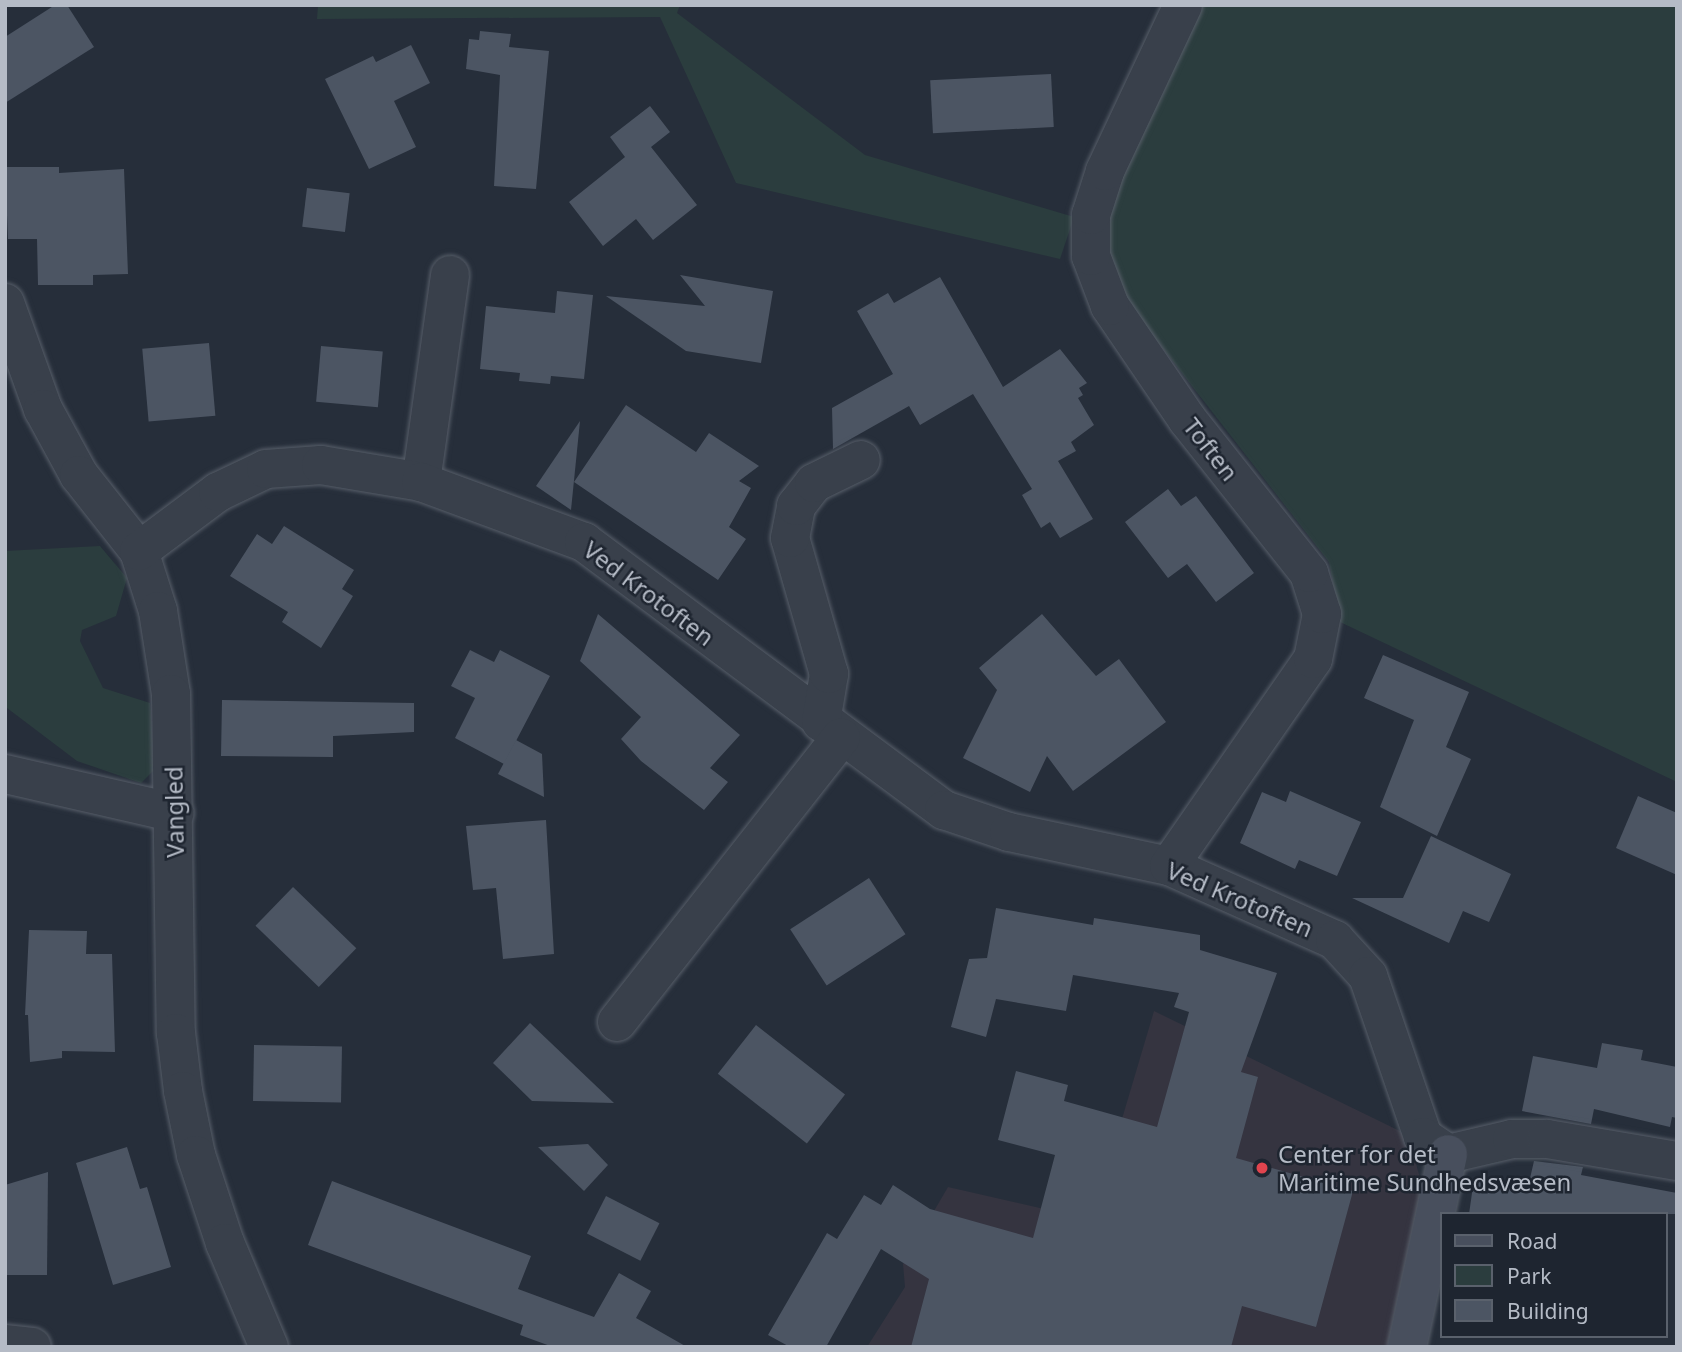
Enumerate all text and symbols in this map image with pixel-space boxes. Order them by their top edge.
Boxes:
street label: Toften [1178,412,1244,486]
street label: Ved Krotoften [578,535,720,651]
street label: Vangled [159,766,189,858]
street label: Ved Krotoften [1163,855,1317,943]
place label: Center for det Maritime Sundhedsvæsen [1278,1140,1571,1196]
marker: Center for det Maritime Sundhedsvæsen [1252,1158,1272,1178]
legend [1440,1212,1668,1338]
text: Road [1507,1227,1557,1255]
text: Park [1507,1262,1551,1290]
text: Building [1507,1297,1589,1325]

